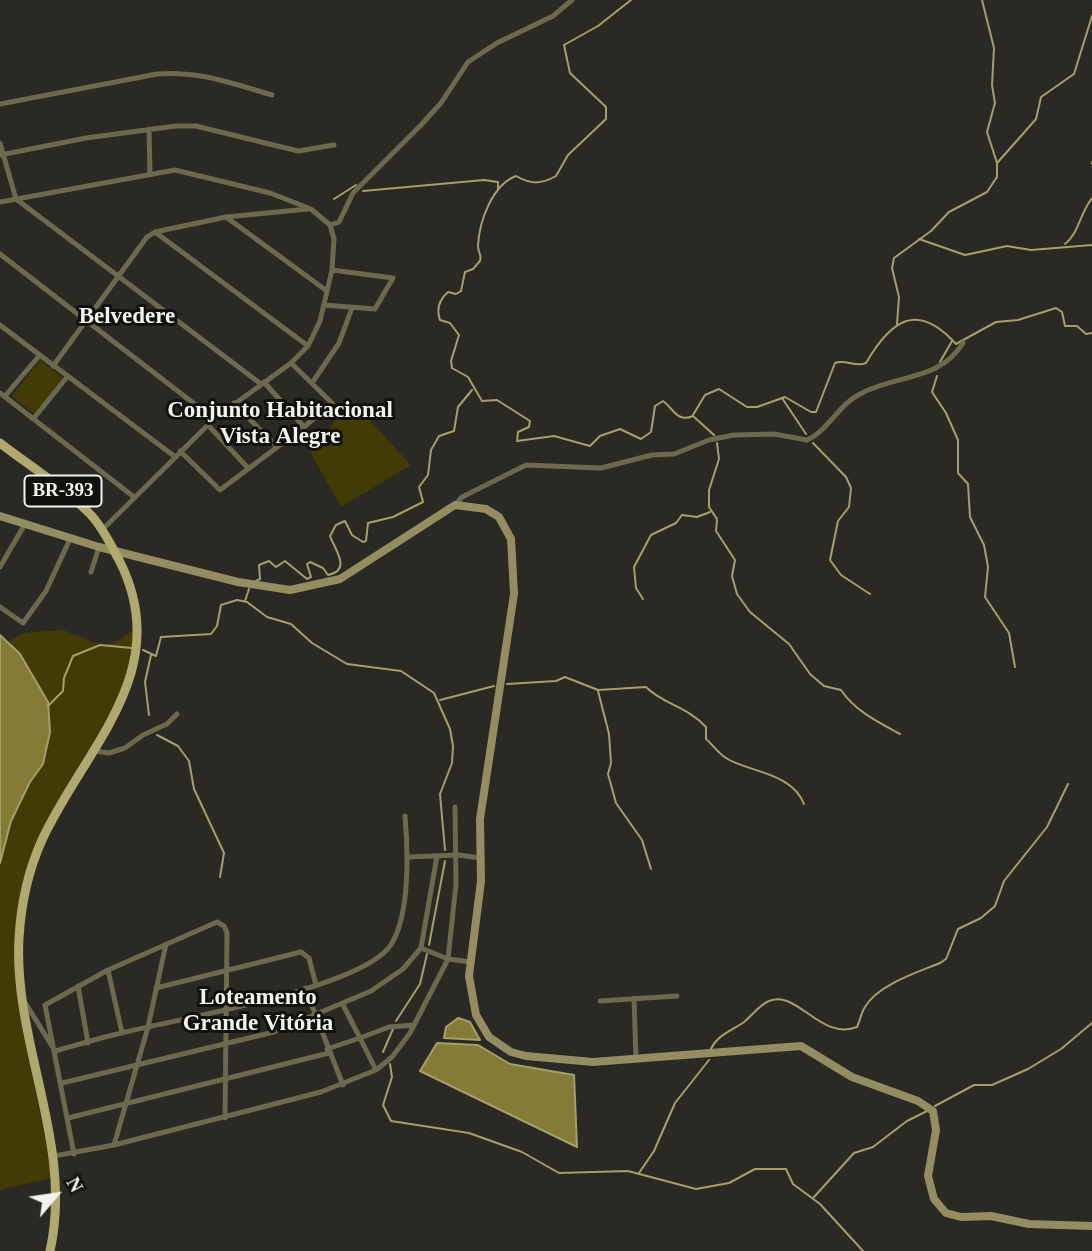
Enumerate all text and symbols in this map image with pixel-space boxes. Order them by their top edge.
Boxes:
district label: Belvedere [79,303,175,331]
district label: Conjunto Habitacional Vista Alegre [167,397,393,451]
road number: BR-393 [24,476,102,506]
district label: Loteamento Grande Vitória [183,984,333,1038]
north arrow [21,1160,91,1230]
text: N [62,1173,87,1196]

